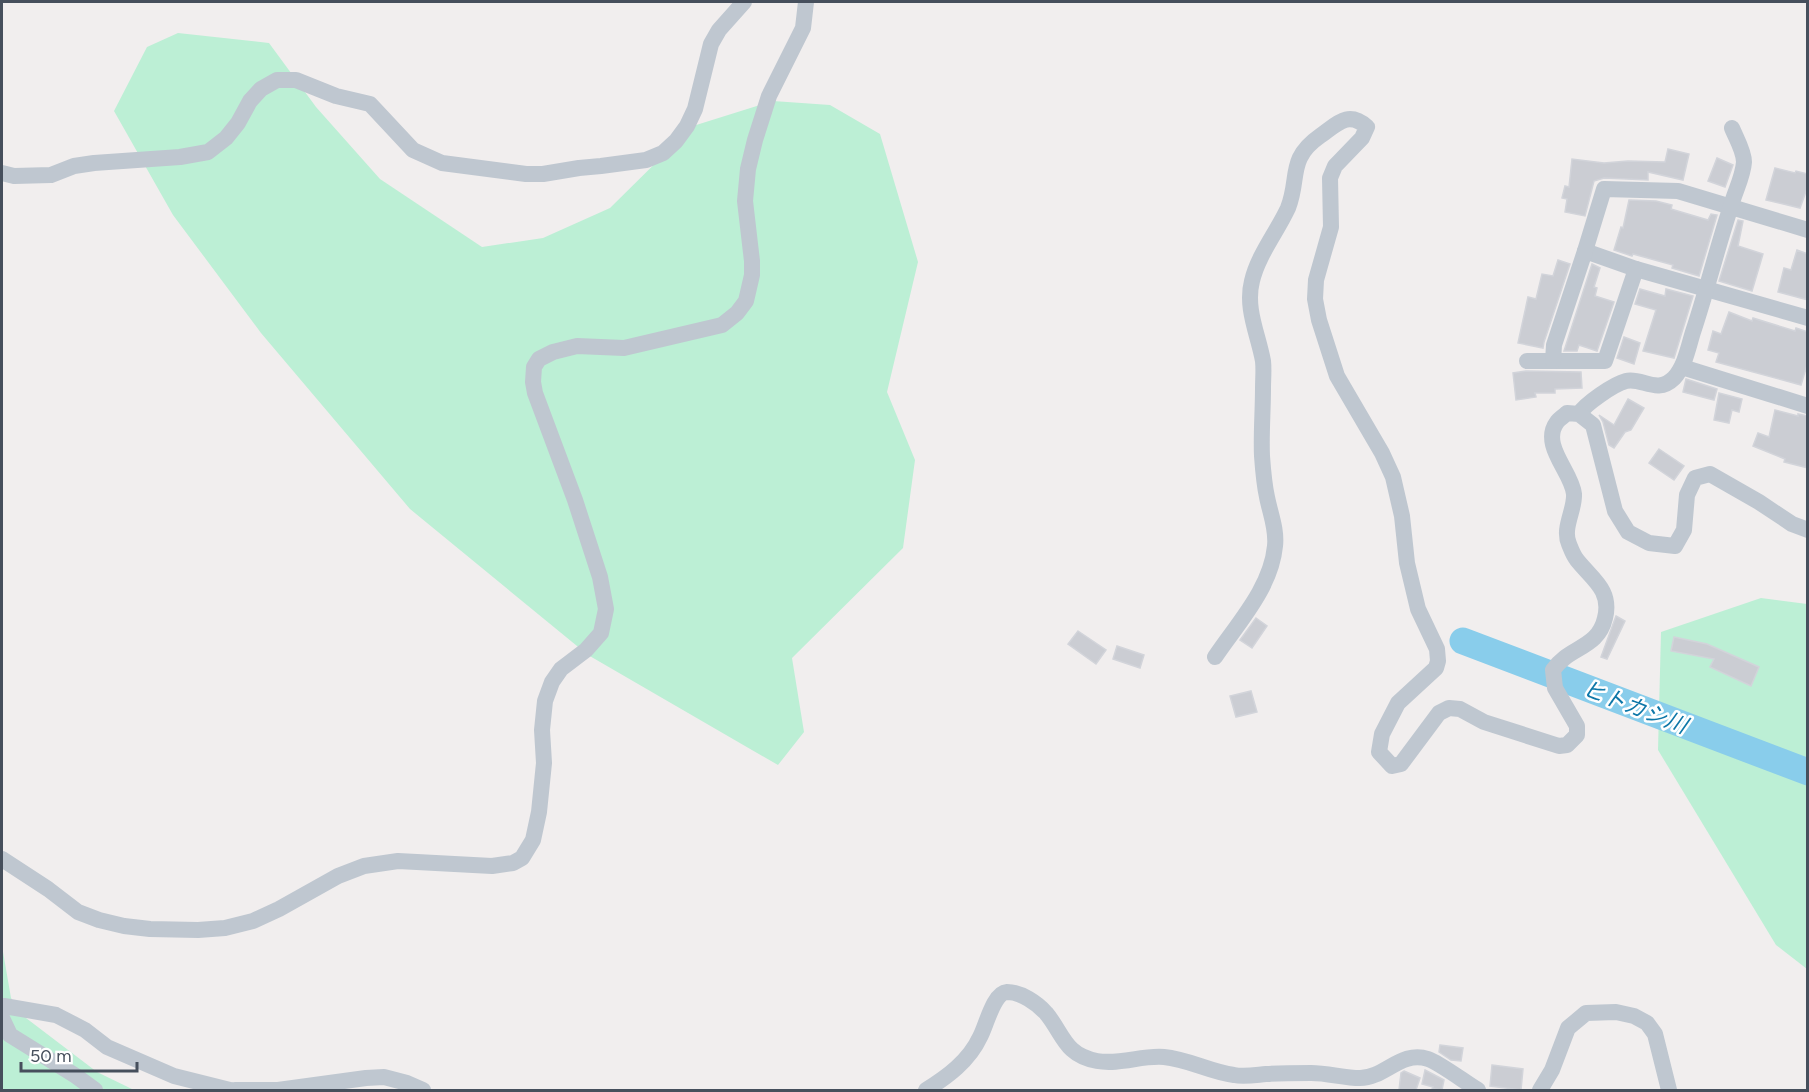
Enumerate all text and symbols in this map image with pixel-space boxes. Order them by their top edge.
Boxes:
water label: ヒトカシ川 [1579,675,1693,740]
scale bar [21,1035,136,1073]
text: 50 m [30,1045,72,1067]

